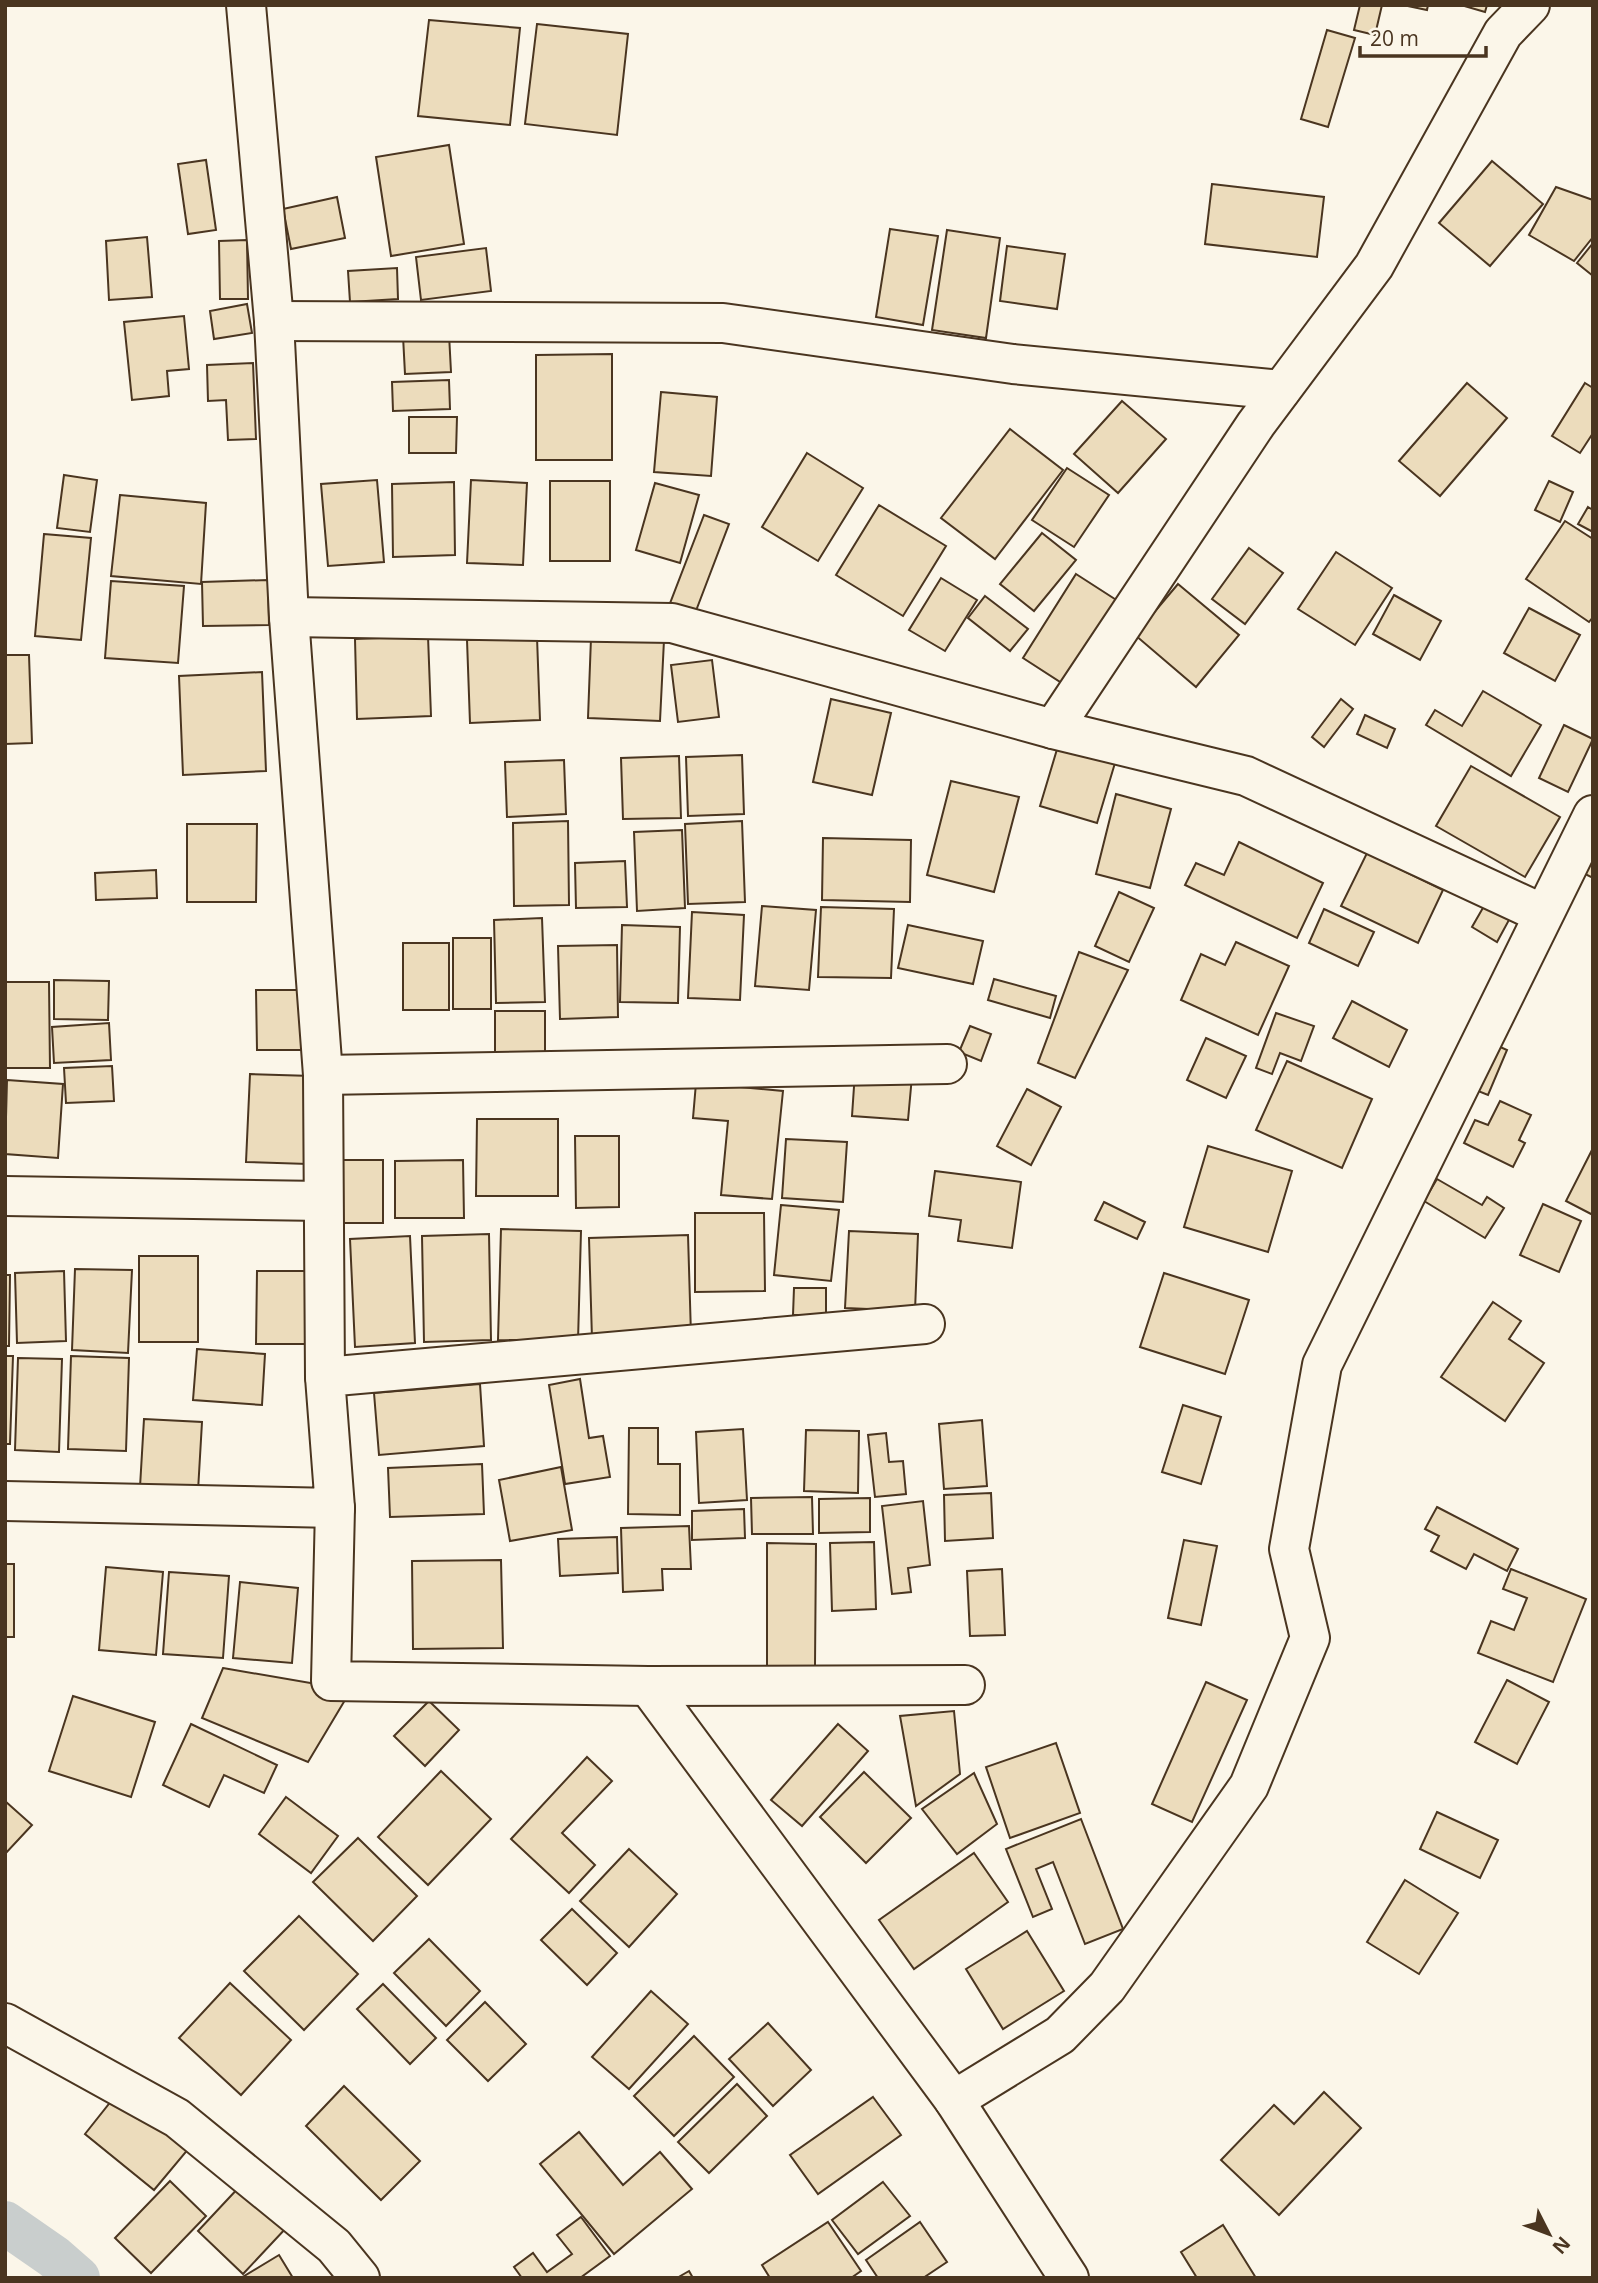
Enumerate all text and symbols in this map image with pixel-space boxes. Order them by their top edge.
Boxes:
scale bar [1360,14,1486,58]
text: 20 m [1370,24,1419,52]
north arrow [1514,2199,1584,2269]
text: N [1547,2231,1576,2260]

